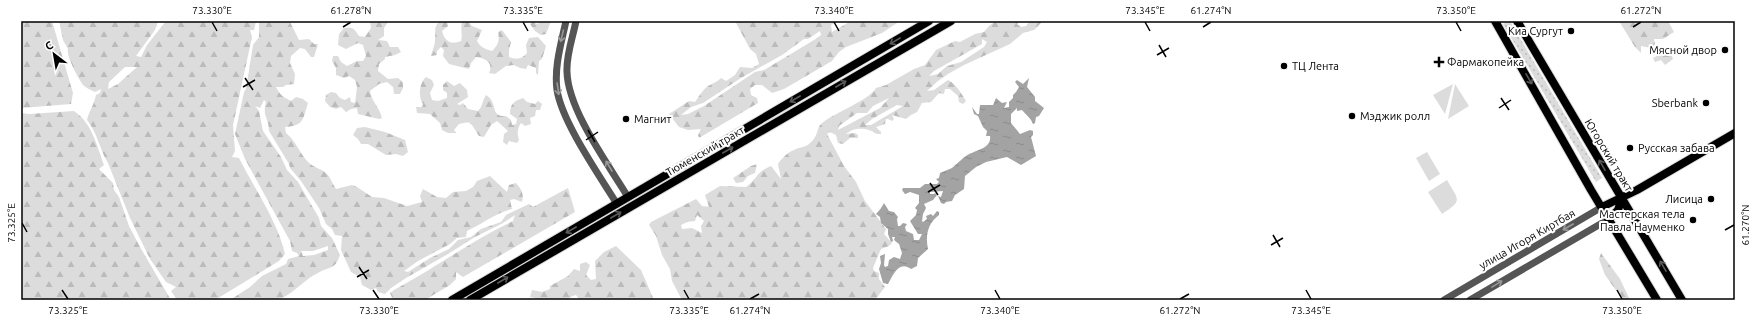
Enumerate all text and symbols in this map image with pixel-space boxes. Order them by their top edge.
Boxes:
text: 73.330°E [192,5,232,16]
text: 61.278°N [330,5,372,16]
text: 73.335°E [503,5,543,16]
text: 73.340°E [814,5,854,16]
text: 73.345°E [1125,5,1165,16]
text: 61.274°N [1190,5,1232,16]
text: 73.350°E [1436,5,1476,16]
text: 61.272°N [1620,5,1662,16]
place label: Киа Сургут [1508,25,1563,37]
marker: Киа Сургут [1566,26,1576,36]
one-way arrow [558,29,566,42]
north arrow [34,34,74,74]
one-way arrow [889,37,901,45]
text: С [43,38,55,52]
place label: Мясной двор [1649,44,1717,56]
marker: Мясной двор [1720,45,1730,55]
place label: Фармакопейка [1447,56,1524,68]
marker: Фармакопейка [1434,57,1444,67]
place label: ТЦ Лента [1292,60,1339,72]
marker: ТЦ Лента [1279,61,1289,71]
one-way arrow [1525,73,1533,85]
one-way arrow [835,80,847,88]
one-way arrow [554,82,562,95]
one-way arrow [789,95,801,103]
place label: Sberbank [1652,97,1698,109]
marker: Sberbank [1701,98,1711,108]
place label: Мэджик ролл [1360,110,1430,122]
marker: Мэджик ролл [1347,111,1357,121]
place label: Магнит [634,113,672,125]
marker: Магнит [621,114,631,124]
street label: Югорский тракт [1583,117,1635,193]
street label: Тюменский тракт [664,124,746,178]
place label: Русская забава [1638,142,1715,154]
marker: Русская забава [1625,143,1635,153]
one-way arrow [722,145,734,153]
one-way arrow [1597,159,1605,171]
one-way arrow [605,160,613,172]
place label: Лисица [1665,193,1703,205]
marker: Лисица [1706,194,1716,204]
text: 73.325°E [6,203,17,243]
text: 61.270°N [1740,204,1751,246]
street label: улица Игоря Киртбая [1477,207,1577,271]
place label: Мастерская тела Павла Науменко [1599,208,1685,233]
one-way arrow [610,210,622,218]
marker: Мастерская тела Павла Науменко [1688,215,1698,225]
one-way arrow [1562,224,1574,232]
one-way arrow [565,227,577,235]
one-way arrow [1658,260,1666,272]
one-way arrow [497,276,509,284]
one-way arrow [1491,279,1503,287]
text: 73.325°E [48,305,88,316]
text: 73.330°E [359,305,399,316]
text: 73.335°E [669,305,709,316]
text: 61.274°N [729,305,771,316]
text: 73.340°E [980,305,1020,316]
text: 61.272°N [1159,305,1201,316]
text: 73.345°E [1291,305,1331,316]
text: 73.350°E [1602,305,1642,316]

